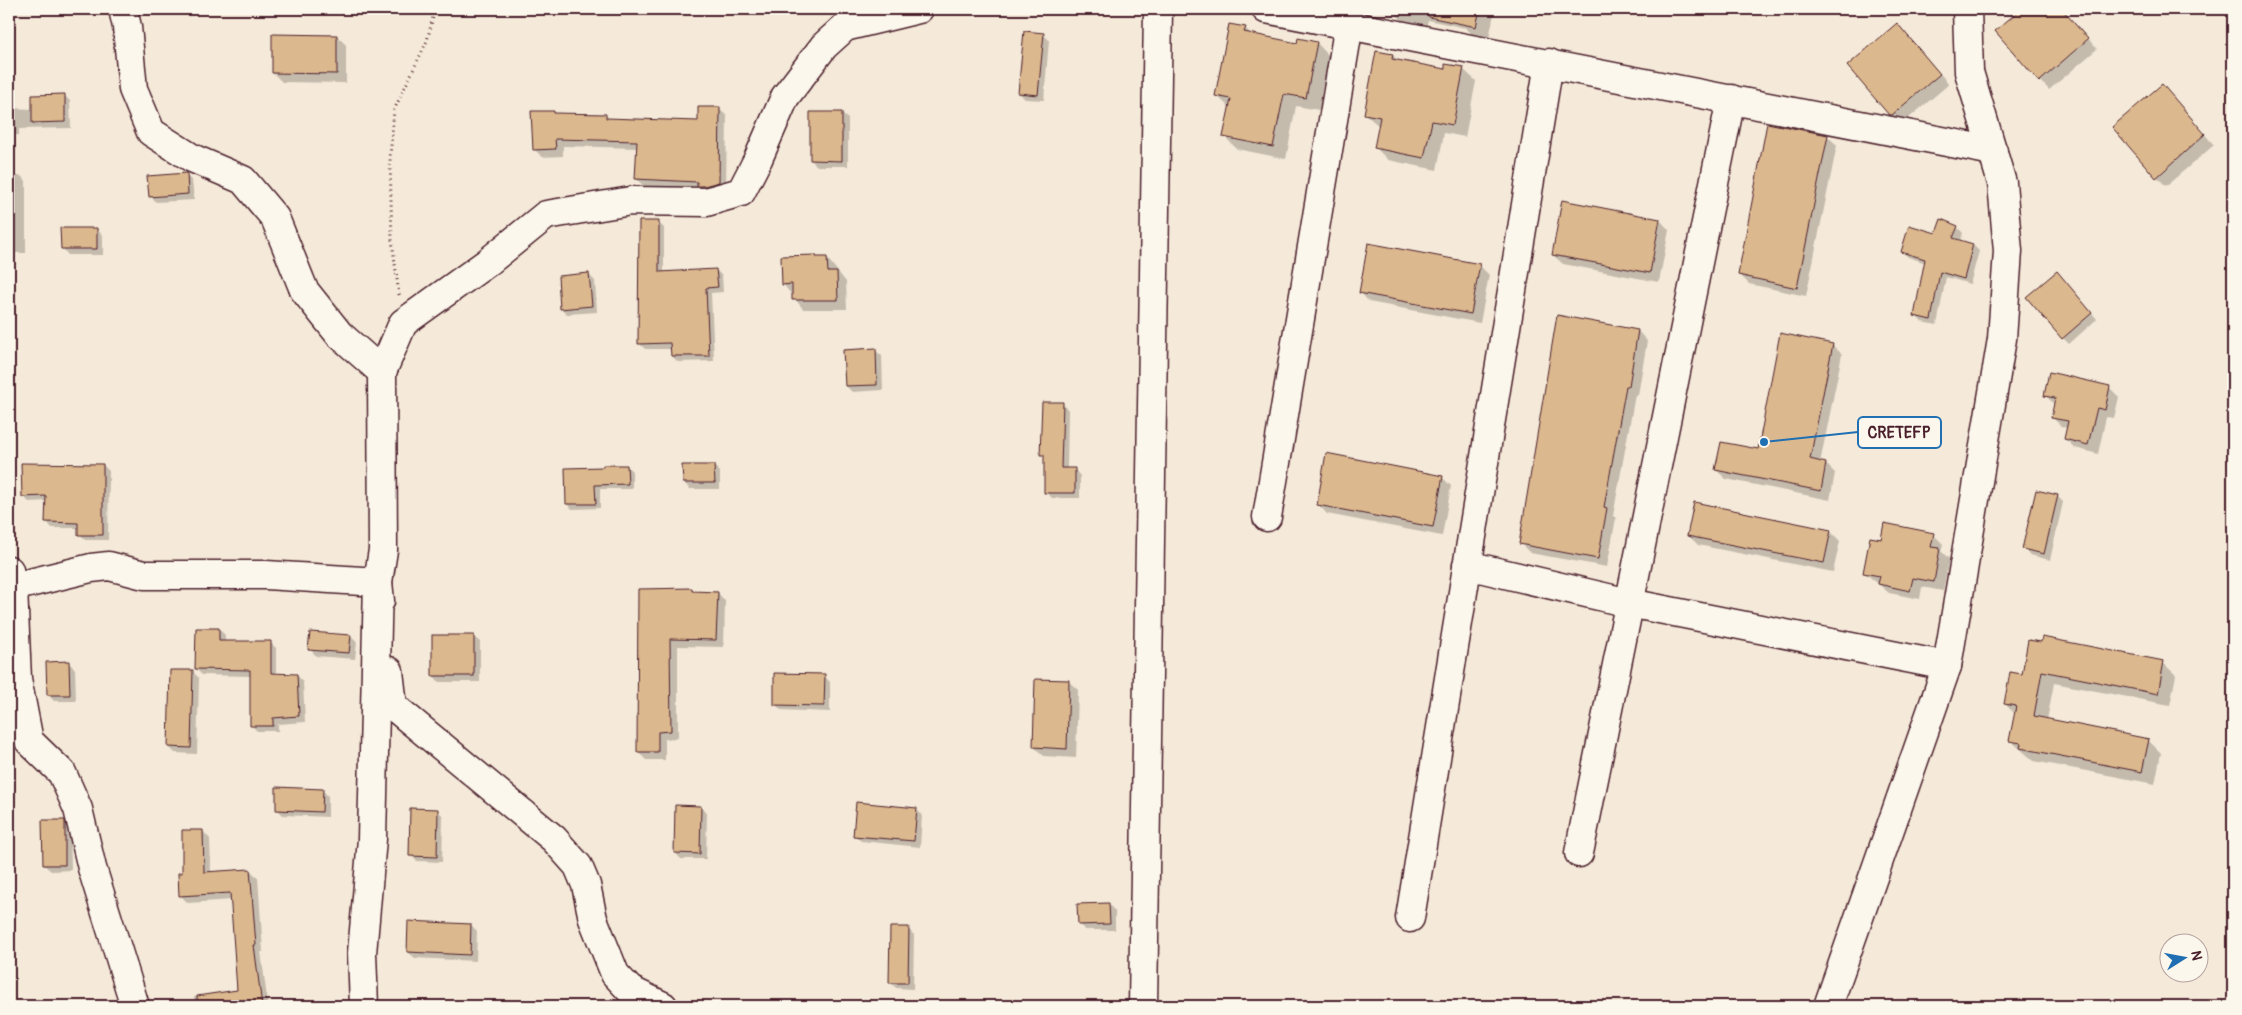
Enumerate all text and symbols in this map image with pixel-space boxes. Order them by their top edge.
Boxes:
callout: CRETEFP [1858,417,1941,448]
text: CRETEFP [1867,423,1931,443]
north arrow [2160,932,2210,982]
text: N [2187,949,2206,962]

